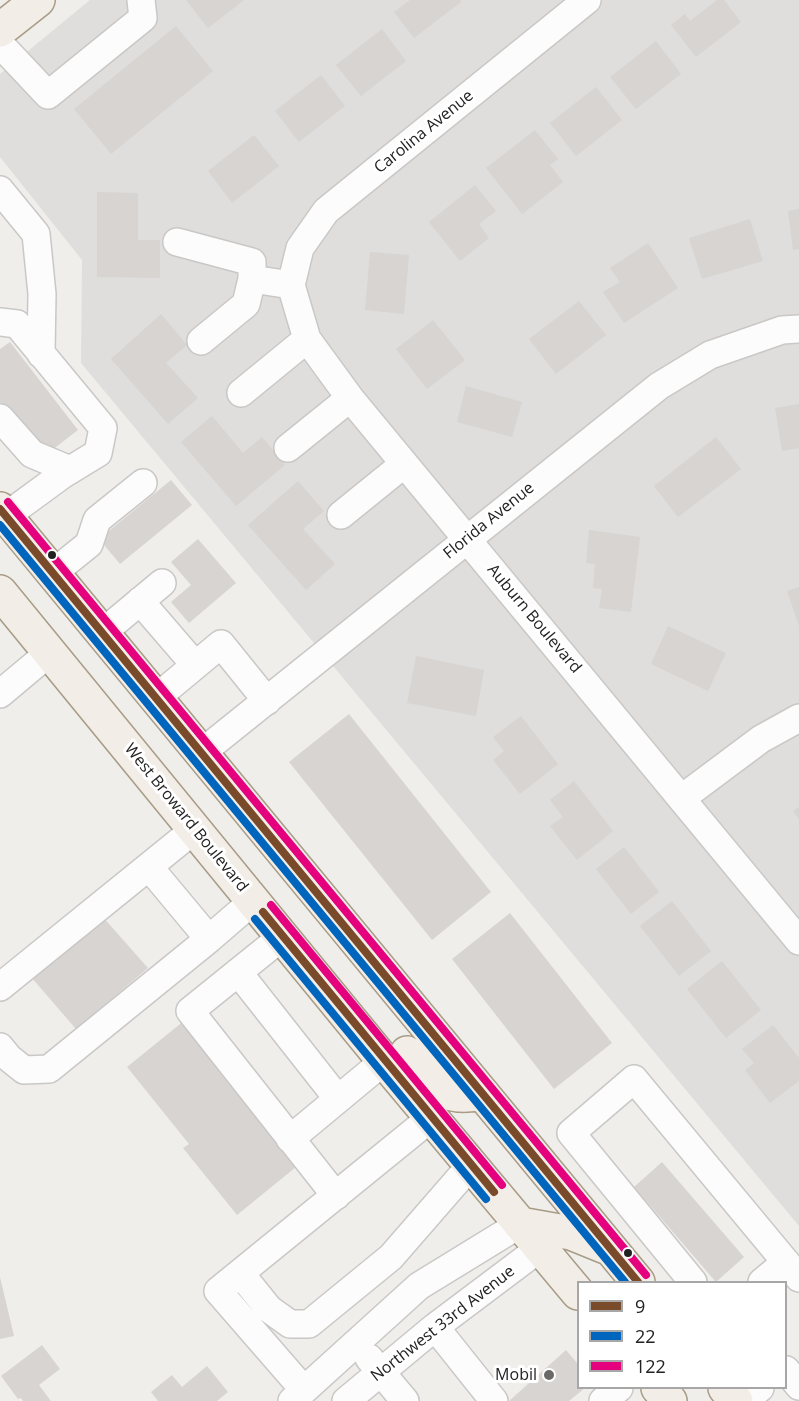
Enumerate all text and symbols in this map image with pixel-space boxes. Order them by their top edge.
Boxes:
street label: Carolina Avenue [371,86,477,178]
street label: Florida Avenue [440,479,538,563]
unlabelled marker [46,549,58,561]
street label: Auburn Boulevard [483,561,585,677]
street label: West Broward Boulevard [120,740,252,896]
unlabelled marker [622,1247,634,1259]
street label: Northwest 33rd Avenue [367,1262,519,1386]
legend [577,1281,787,1389]
text: 9 [635,1294,645,1318]
text: 22 [635,1324,656,1348]
text: 122 [635,1354,666,1378]
place label: Mobil [495,1365,537,1385]
marker: Mobil [542,1368,556,1382]

